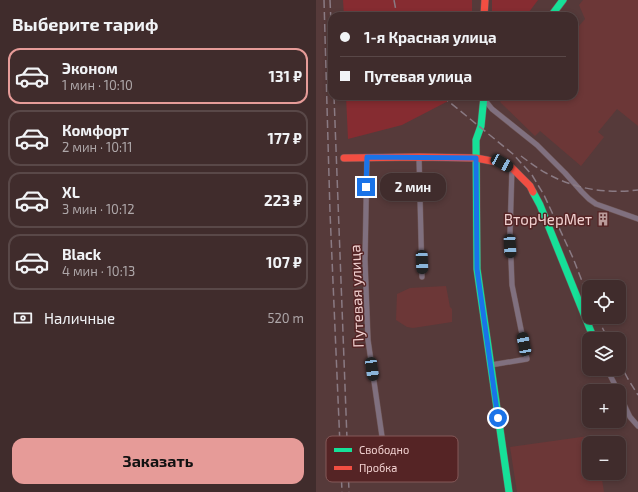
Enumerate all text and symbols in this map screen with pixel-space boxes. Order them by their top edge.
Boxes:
text: Выберите тариф [12,13,158,35]
text: 1-я Красная улица [364,28,497,46]
icon: car [14,58,50,94]
text: Эконом [62,59,118,77]
text: 131 ₽ [268,67,302,85]
text: Путевая улица [364,67,472,85]
text: 1 мин · 10:10 [62,77,133,93]
icon: car [14,120,50,156]
text: Комфорт [62,121,129,139]
text: 177 ₽ [268,129,302,147]
text: 2 мин · 10:11 [62,139,132,155]
car [489,152,515,174]
callout: 2 мин [380,173,446,201]
route end [357,178,375,196]
text: 2 мин [395,179,431,195]
icon: car [14,182,50,218]
text: XL [62,183,80,201]
text: 223 ₽ [264,191,302,209]
text: 3 мин · 10:12 [62,201,134,217]
place label: ВторЧерМет [504,210,592,228]
building icon: ВторЧерМет [595,211,611,227]
car [503,234,517,258]
icon: car [14,244,50,280]
street label: Путевая улица [345,244,368,348]
text: Black [62,245,101,263]
car [416,250,428,274]
text: 107 ₽ [266,253,302,271]
text: 4 мин · 10:13 [62,263,135,279]
map controls [582,280,626,480]
button: locate [582,280,626,324]
icon: cash [12,307,34,329]
text: Наличные [44,309,115,327]
text: 520 m [268,310,304,326]
car [516,331,532,357]
button: layers [582,332,626,376]
car [364,356,380,382]
button: + [582,384,626,428]
route start [489,409,507,427]
legend [326,436,458,482]
button: − [582,436,626,480]
button: Заказать [12,438,304,484]
text: Свободно [359,443,409,456]
text: Пробка [359,461,397,474]

